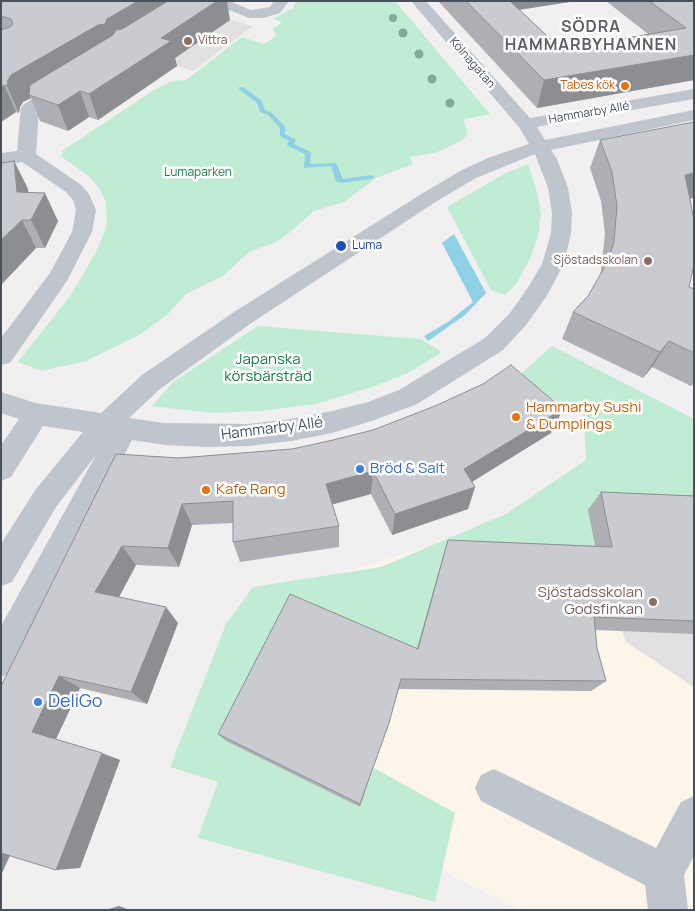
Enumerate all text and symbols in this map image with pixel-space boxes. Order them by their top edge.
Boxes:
district label: SÖDRA HAMMARBYHAMNEN [503,18,679,56]
place label: Vittra [198,34,227,48]
marker: Vittra [182,35,194,47]
street label: Kölnagatan [446,35,498,91]
place label: Tabes kök [560,79,615,93]
marker: Tabes kök [619,80,631,92]
street label: Hammarby Allé [547,99,631,127]
park label: Lumaparken [164,166,232,180]
marker: Luma [334,239,348,253]
place label: Luma [352,239,382,253]
place label: Sjöstadsskolan [554,254,638,268]
marker: Sjöstadsskolan [642,255,654,267]
park label: Japanska körsbärsträd [224,351,312,386]
place label: Hammarby Sushi & Dumplings [526,399,642,434]
marker: Hammarby Sushi & Dumplings [510,411,522,423]
street label: Hammarby Allé [220,414,324,444]
place label: Bröd & Salt [370,460,445,478]
marker: Bröd & Salt [354,463,366,475]
place label: Kafe Rang [216,481,286,499]
marker: Kafe Rang [200,484,212,496]
place label: Sjöstadsskolan Godsfinkan [537,584,643,619]
marker: Sjöstadsskolan Godsfinkan [647,596,659,608]
place label: DeliGo [48,691,102,713]
marker: DeliGo [32,696,44,708]

